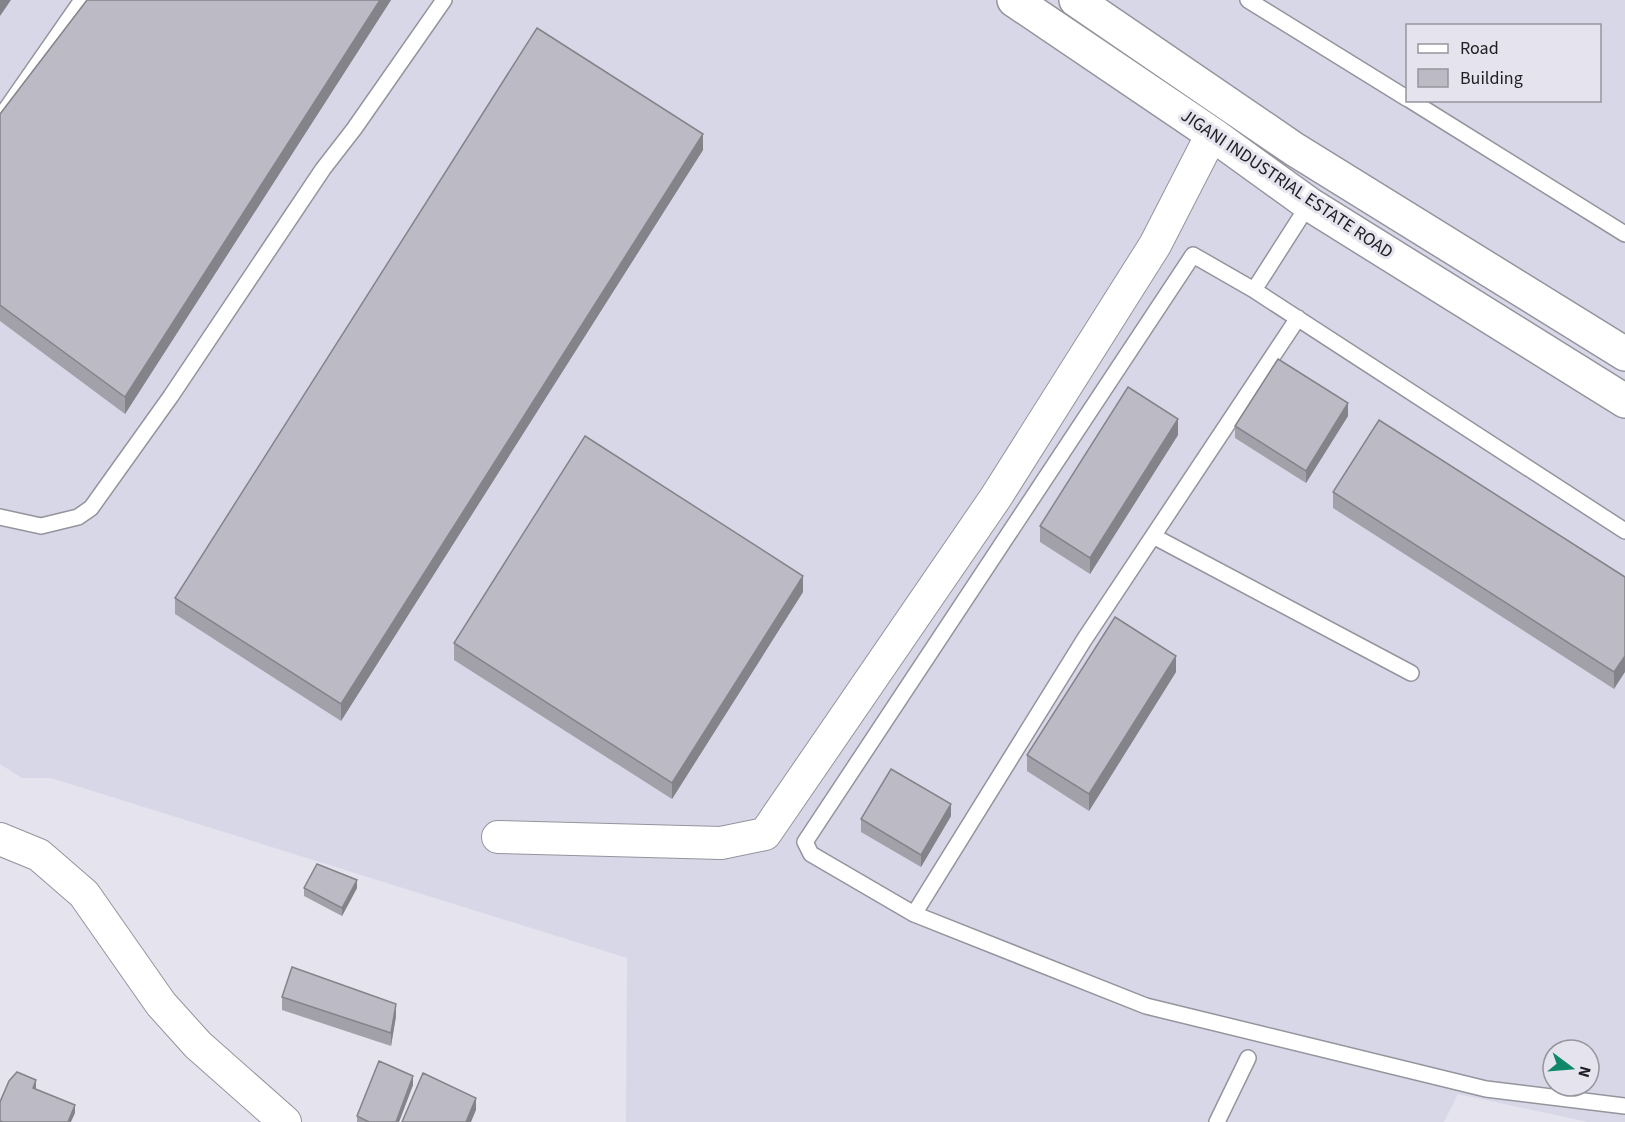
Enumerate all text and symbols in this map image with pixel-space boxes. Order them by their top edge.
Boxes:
legend [1406,24,1601,102]
text: Road [1460,36,1499,61]
text: Building [1460,66,1523,91]
street label: JIGANI INDUSTRIAL ESTATE ROAD [1176,103,1398,265]
north arrow [1541,1038,1601,1098]
text: N [1572,1064,1596,1080]

